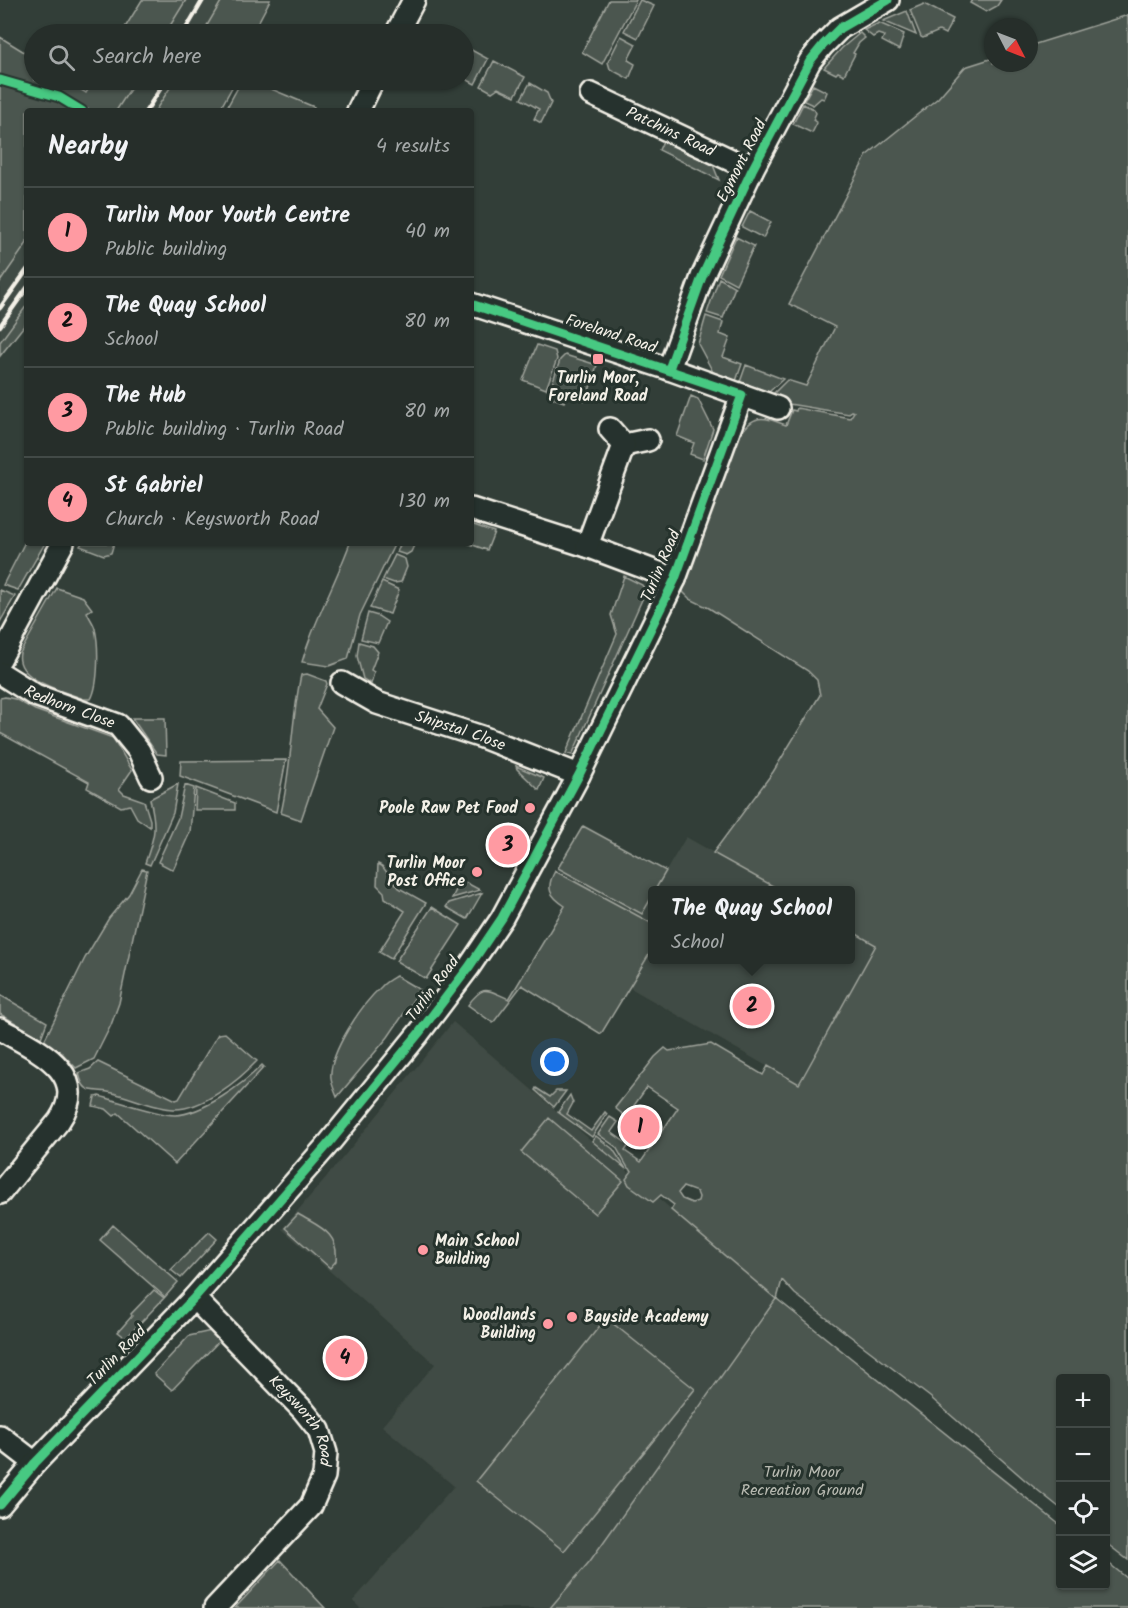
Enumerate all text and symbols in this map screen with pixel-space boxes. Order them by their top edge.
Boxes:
north arrow [984,18,1038,72]
search box [24,24,474,90]
text: Search here [93,40,201,75]
icon: search [45,41,78,74]
street label: Patchins Road [622,100,720,164]
street label: Egmont Road [710,114,774,207]
text: Nearby [48,126,128,168]
text: 4 results [376,131,450,163]
text: Turlin Moor Youth Centre [105,199,350,234]
text: 1 [64,216,71,248]
text: 40 m [405,216,450,248]
text: Public building [105,234,227,266]
text: The Quay School [105,289,266,324]
text: 2 [62,306,73,338]
text: 80 m [404,306,450,338]
street label: Foreland Road [562,308,661,361]
text: School [105,324,158,356]
marker: Turlin Moor, Foreland Road [591,352,605,366]
place label: Turlin Moor, Foreland Road [548,366,648,409]
text: The Hub [105,379,186,414]
text: 3 [62,396,73,428]
text: 80 m [404,396,450,428]
text: Public building · Turlin Road [105,414,343,446]
text: St Gabriel [105,469,203,504]
text: 4 [62,486,73,518]
text: 130 m [398,486,450,518]
text: Church · Keysworth Road [105,504,319,536]
street label: Turlin Road [635,525,688,606]
street label: Redhorn Close [19,679,119,735]
street label: Shipstal Close [412,704,509,758]
place label: Poole Raw Pet Food [379,796,518,821]
marker: Poole Raw Pet Food [523,801,537,815]
pin: 3 [488,822,528,868]
place label: Turlin Moor Post Office [387,851,466,894]
marker: Turlin Moor Post Office [470,865,484,879]
popup [648,886,855,964]
text: The Quay School [671,892,832,927]
text: School [671,927,724,959]
street label: Turlin Road [400,950,467,1027]
pin: 2 [732,984,771,1028]
your location [540,1047,569,1076]
pin: 1 [620,1104,660,1150]
place label: Main School Building [435,1229,520,1272]
marker: Main School Building [416,1243,430,1257]
place label: Woodlands Building [463,1303,537,1346]
place label: Bayside Academy [584,1305,709,1330]
marker: Bayside Academy [565,1310,579,1324]
marker: Woodlands Building [541,1317,555,1331]
street label: Turlin Road [82,1319,153,1392]
pin: 4 [326,1336,364,1380]
street label: Keysworth Road [263,1369,339,1468]
map controls [1056,1374,1110,1590]
button: + [1056,1374,1110,1428]
button: − [1056,1428,1110,1482]
park label: Turlin Moor Recreation Ground [741,1460,864,1503]
button: locate [1056,1482,1110,1536]
button: layers [1056,1536,1110,1590]

